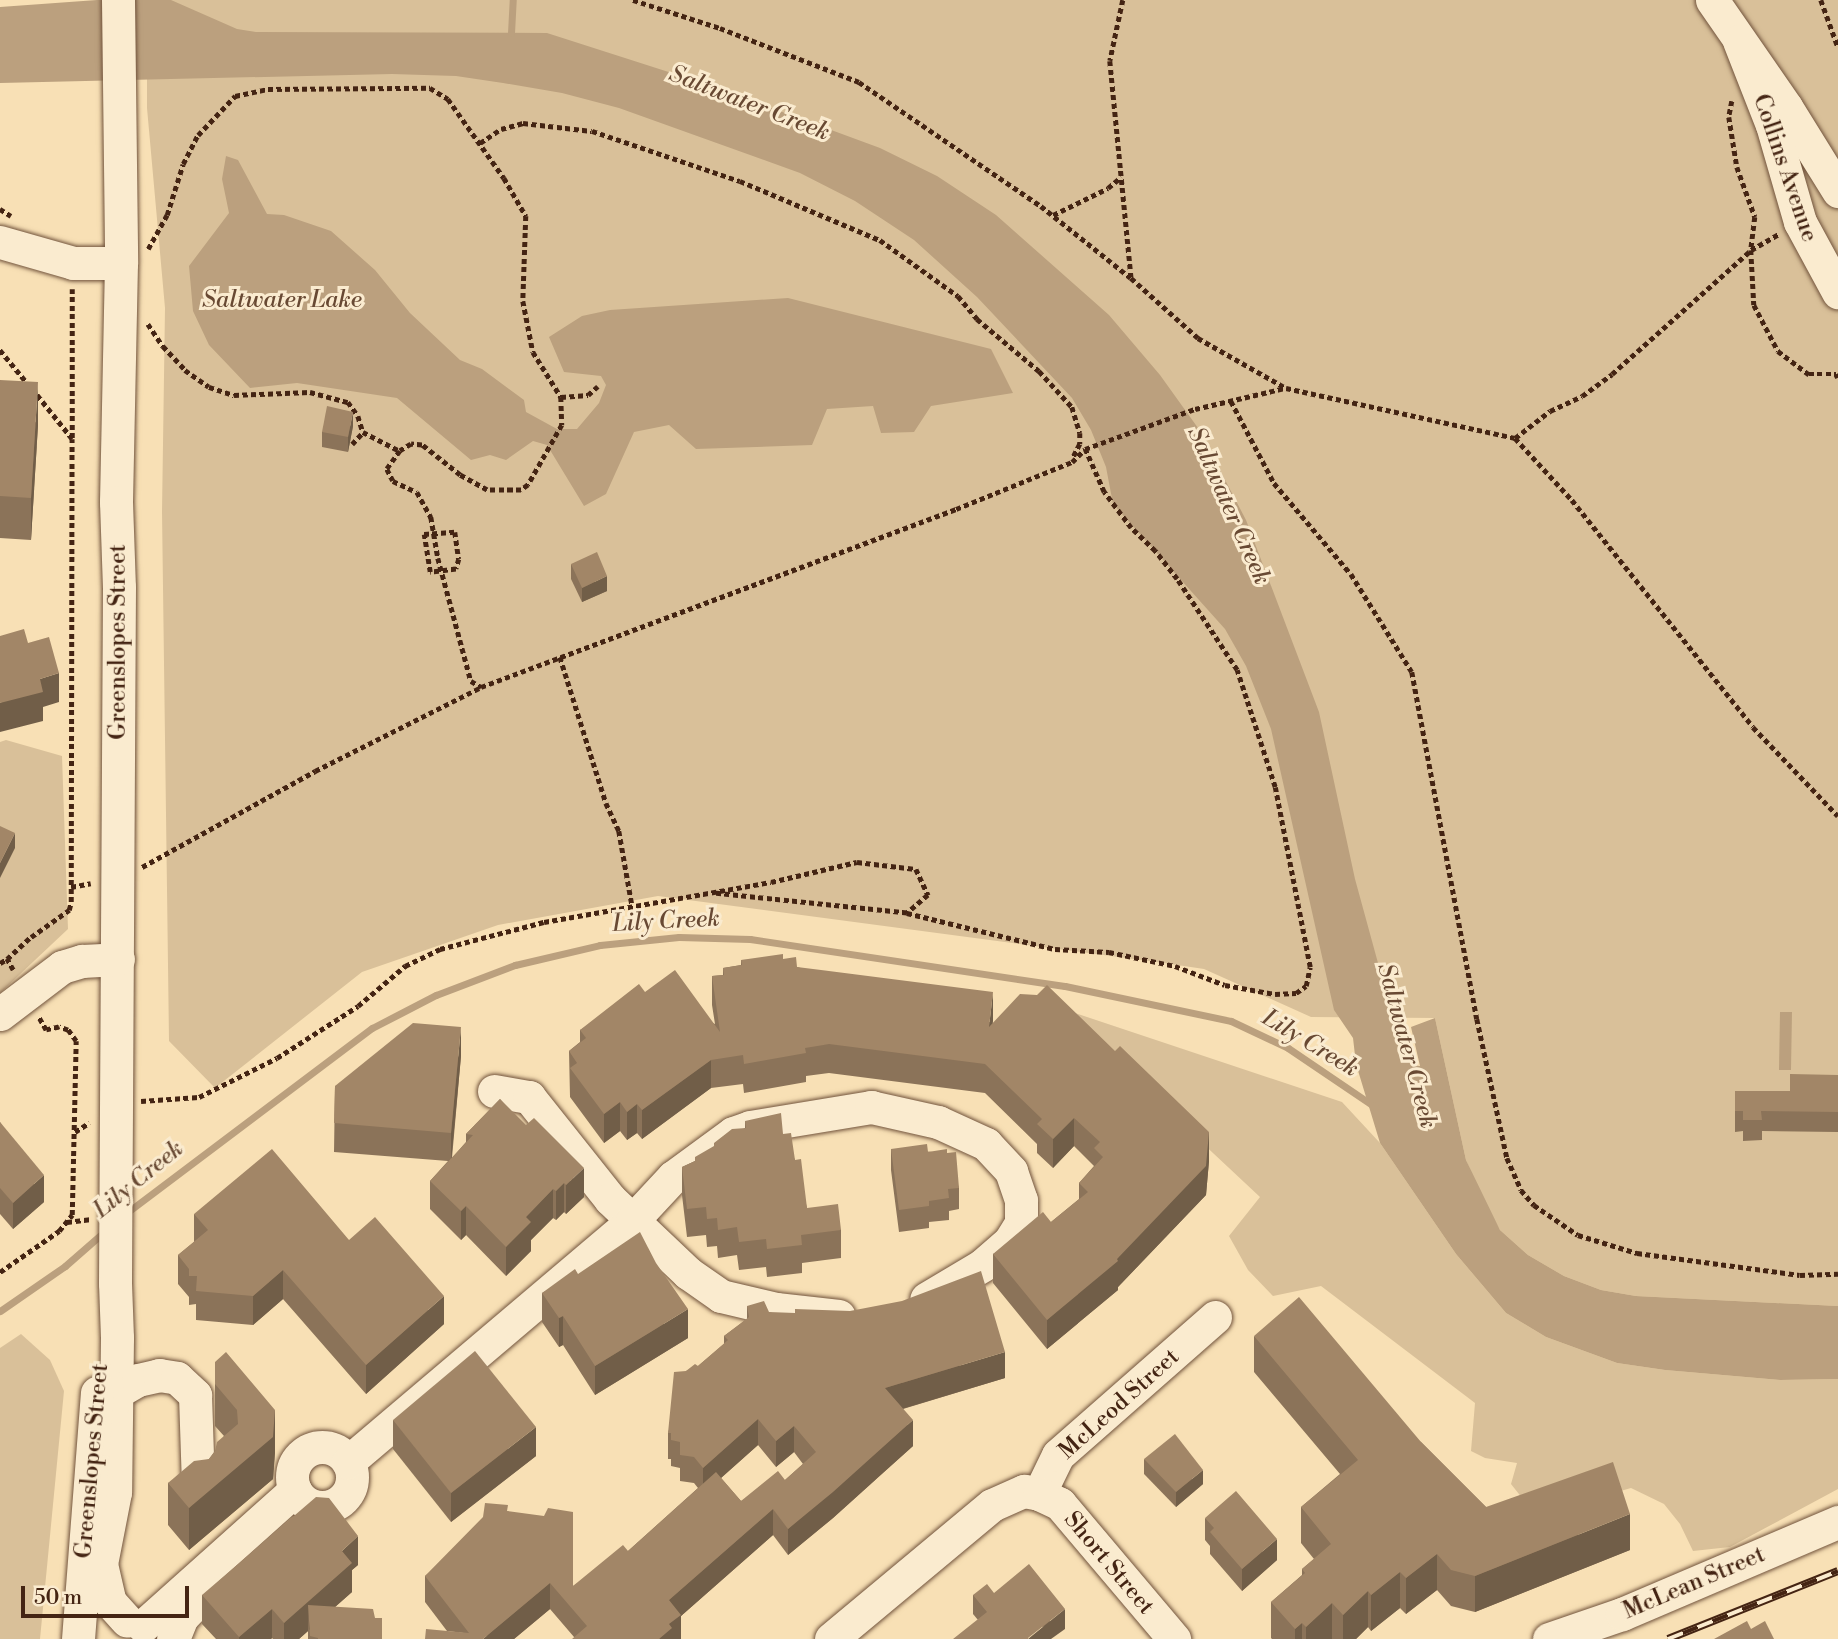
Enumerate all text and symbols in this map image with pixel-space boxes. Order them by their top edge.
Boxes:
water label: Saltwater Creek [665,60,833,148]
street label: Collins Avenue [1747,91,1823,245]
water label: Saltwater Lake [202,287,362,315]
water label: Saltwater Creek [1180,423,1276,589]
street label: Greenslopes Street [104,544,132,740]
water label: Lily Creek [612,905,720,939]
water label: Saltwater Creek [1370,960,1442,1132]
water label: Lily Creek [1257,1004,1363,1084]
water label: Lily Creek [88,1135,190,1225]
street label: McLeod Street [1053,1343,1185,1465]
street label: Greenslopes Street [70,1362,114,1560]
street label: Short Street [1058,1506,1160,1620]
street label: McLean Street [1619,1541,1769,1625]
scale bar [24,1572,192,1616]
text: 50 m [34,1585,82,1611]

